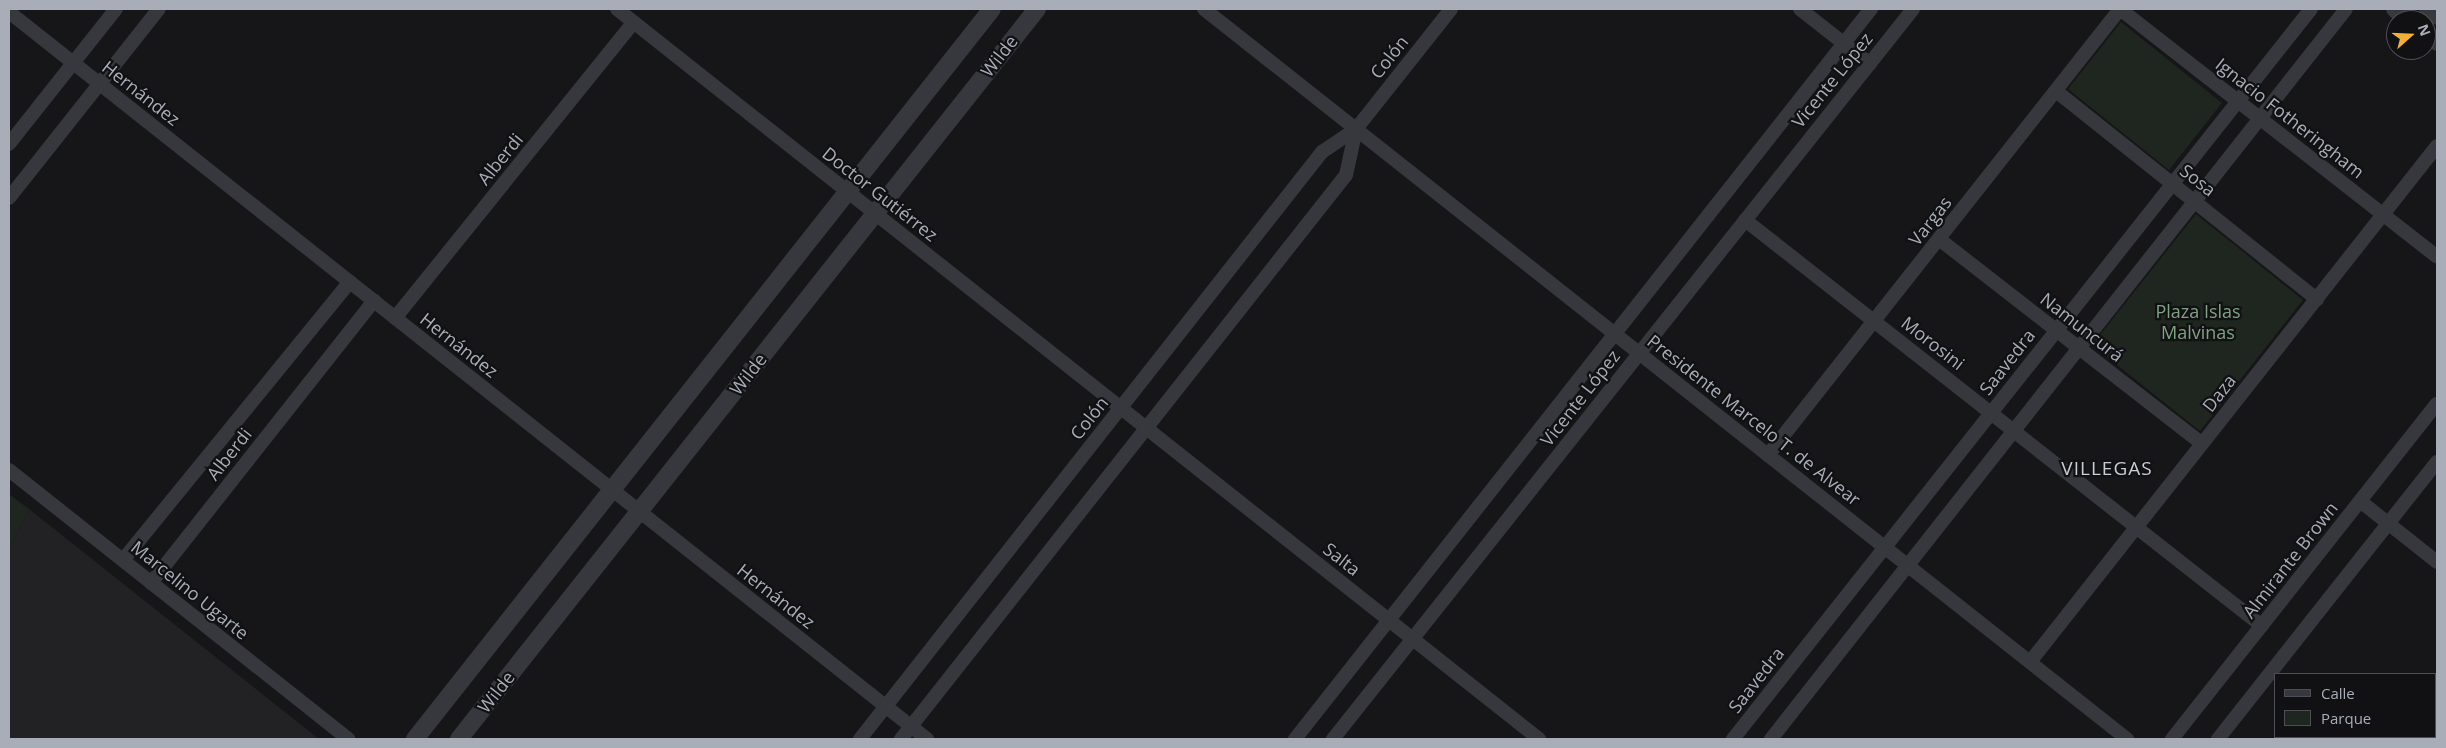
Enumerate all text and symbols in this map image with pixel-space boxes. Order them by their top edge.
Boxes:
north arrow [2386,10,2436,60]
text: N [2414,21,2435,39]
street label: Vicente López [1787,28,1877,132]
street label: Wilde [976,31,1022,81]
street label: Colón [1366,31,1412,83]
street label: Ignacio Fotheringham [2211,53,2369,183]
street label: Hernández [98,56,184,130]
street label: Alberdi [473,129,527,189]
street label: Doctor Gutiérrez [818,142,942,246]
street label: Sosa [2176,159,2220,201]
street label: Vargas [1904,192,1956,250]
street label: Namuncurá [2036,288,2128,366]
park label: Plaza Islas Malvinas [2155,301,2241,344]
street label: Hernández [416,308,502,382]
street label: Morosini [1897,312,1969,374]
street label: Saavedra [1975,325,2039,399]
street label: Presidente Marcelo T. de Alvear [1643,330,1865,510]
street label: Vicente López [1536,346,1624,450]
street label: Wilde [725,349,771,399]
street label: Daza [2198,370,2240,416]
street label: Colón [1066,392,1112,444]
street label: Alberdi [202,424,256,484]
district label: VILLEGAS [2060,458,2154,480]
street label: Almirante Brown [2238,498,2342,622]
street label: Marcelino Ugarte [127,536,253,644]
street label: Salta [1319,538,1365,580]
street label: Hernández [733,559,819,633]
street label: Saavedra [1724,643,1788,717]
street label: Wilde [473,667,519,717]
legend [2274,673,2436,738]
text: Calle [2321,683,2355,703]
text: Parque [2321,708,2371,728]

